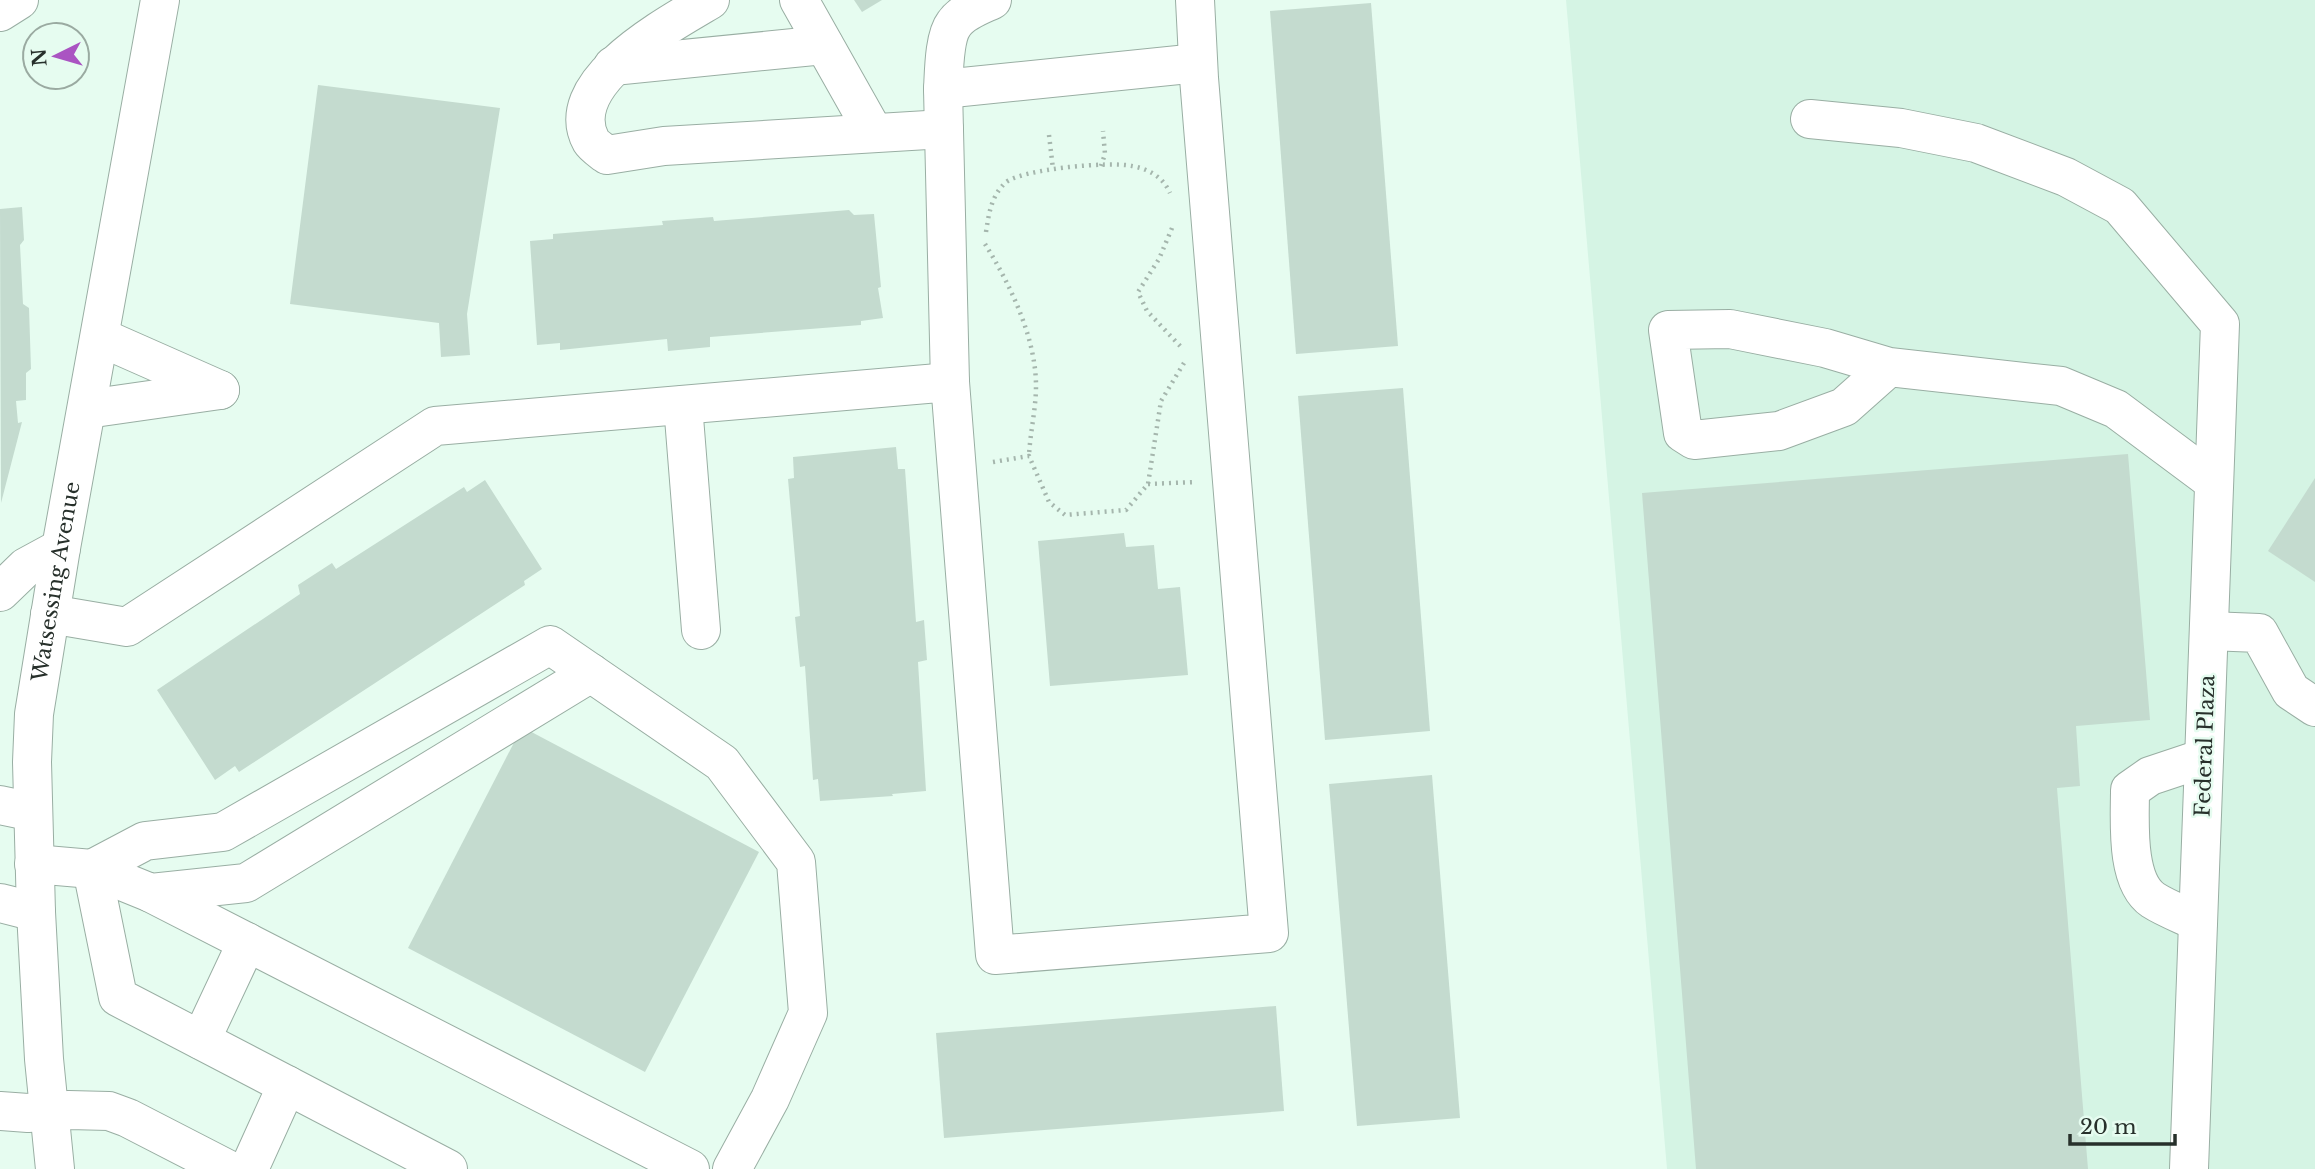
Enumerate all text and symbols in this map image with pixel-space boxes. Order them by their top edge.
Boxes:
north arrow [21,21,91,91]
text: N [27,47,52,67]
street label: Watsessing Avenue [26,480,86,685]
street label: Federal Plaza [2190,674,2220,817]
scale bar [2070,1102,2175,1146]
text: 20 m [2080,1114,2137,1140]

